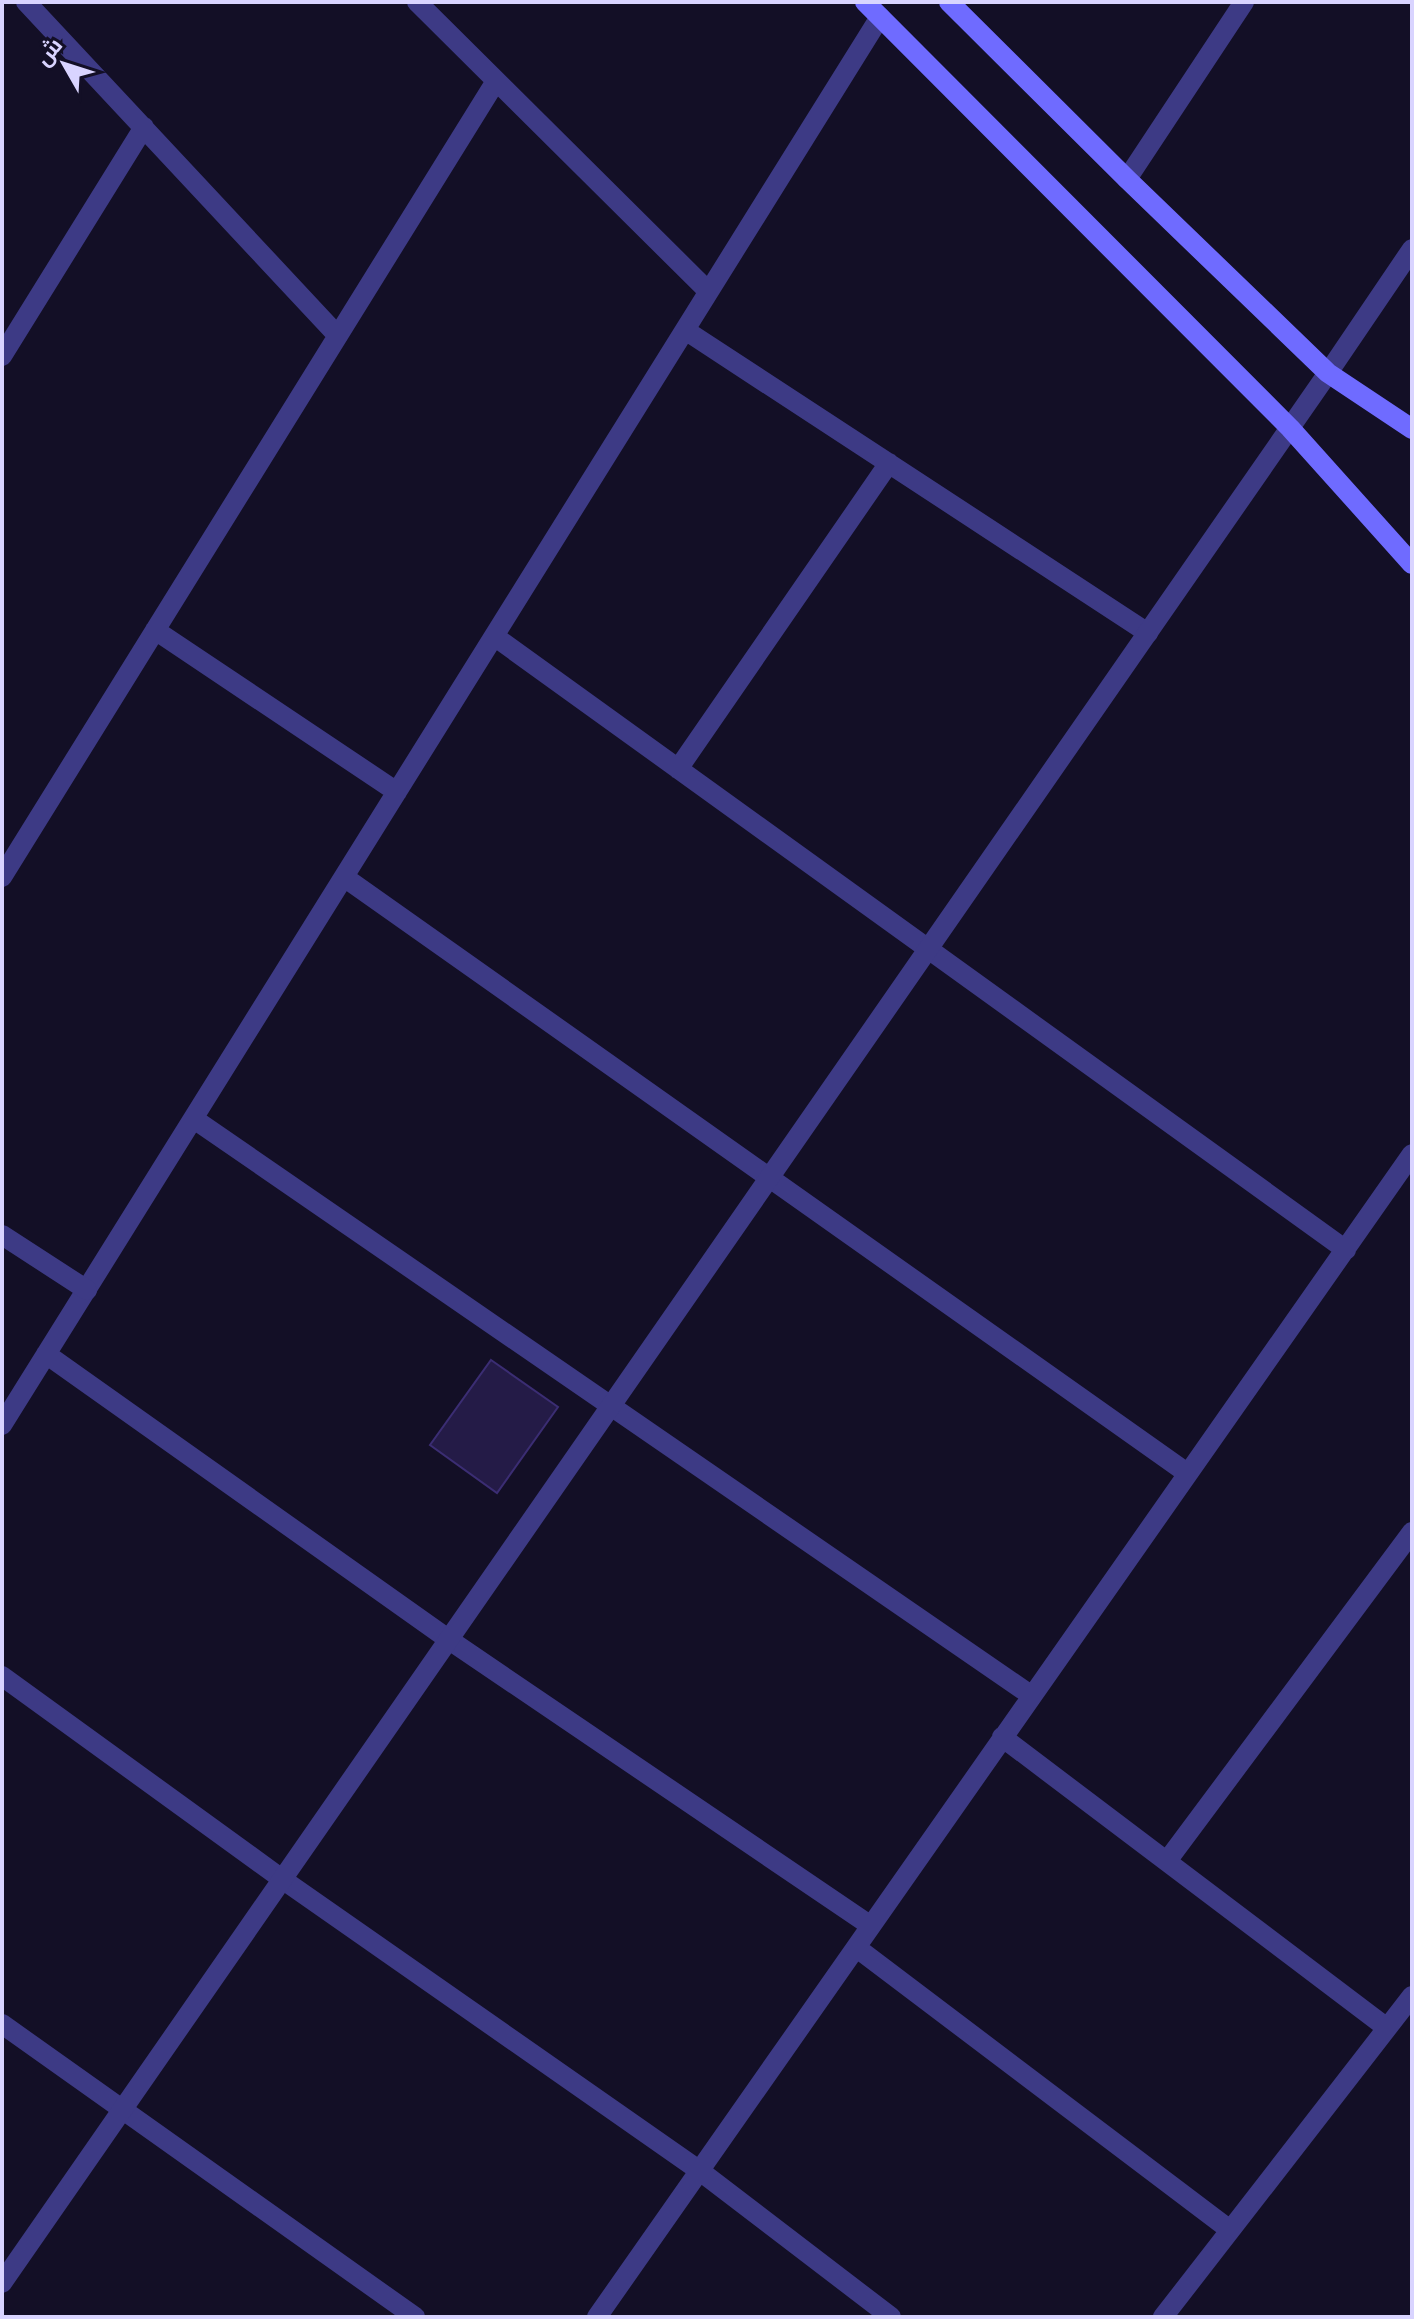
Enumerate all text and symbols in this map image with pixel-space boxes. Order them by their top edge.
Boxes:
north arrow [24,24,104,104]
text: ش [29,32,68,71]

